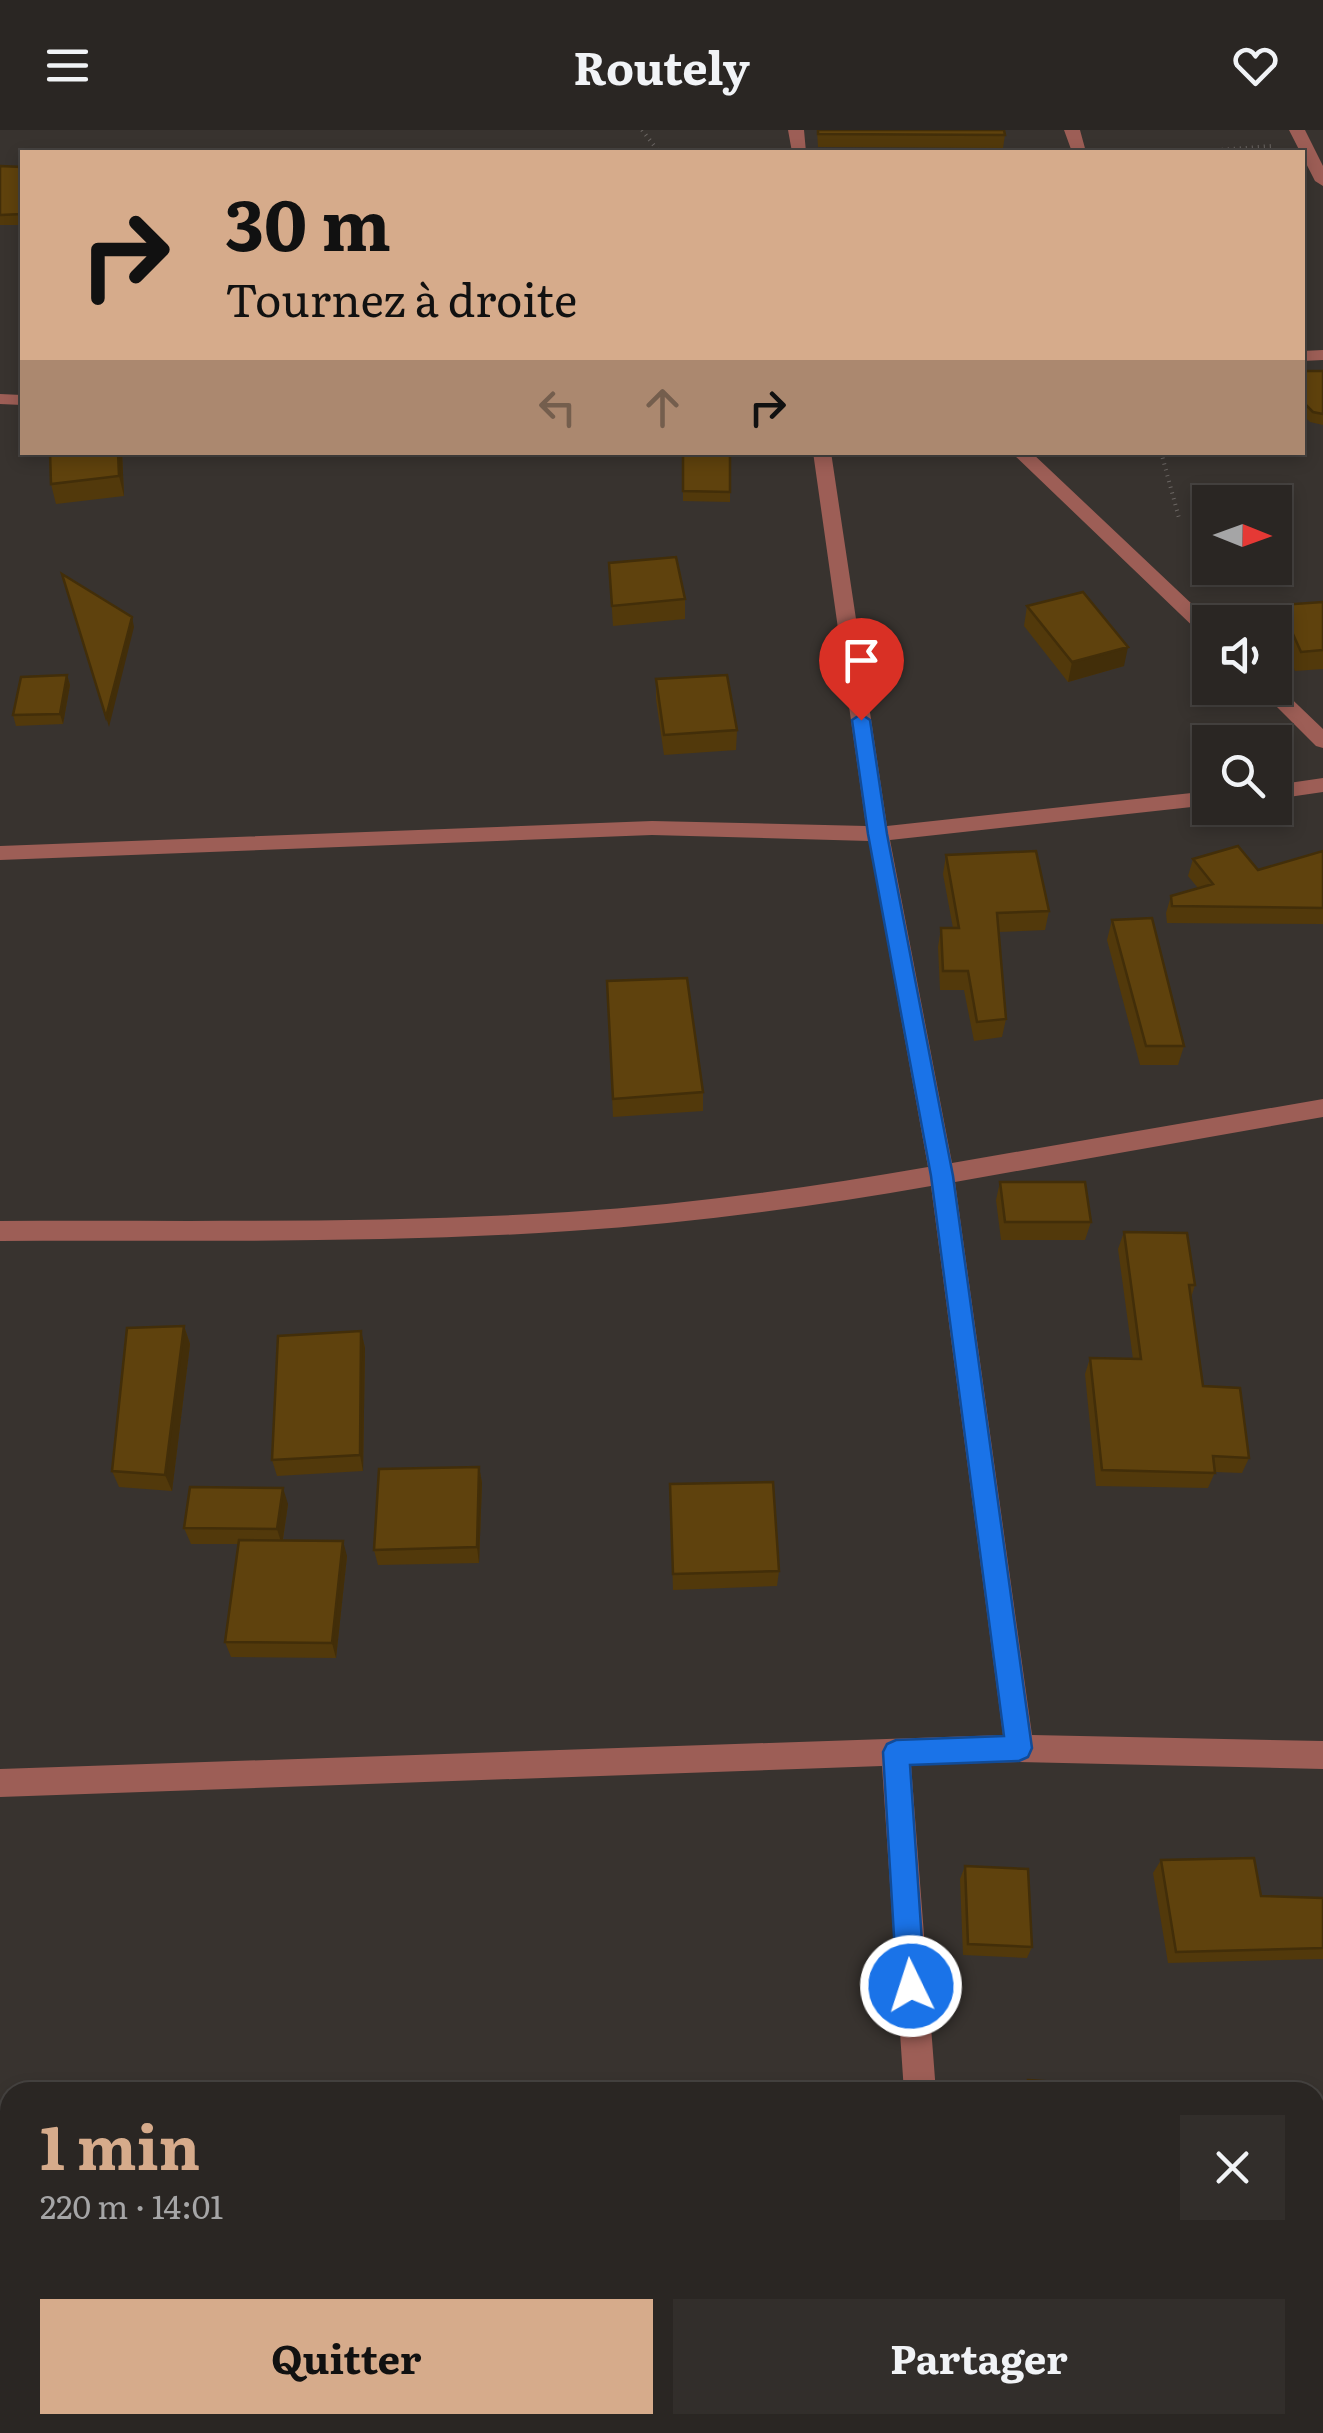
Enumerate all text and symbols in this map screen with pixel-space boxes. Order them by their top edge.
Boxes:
text: Routely [573,32,750,99]
icon: menu [40,38,95,93]
icon: heart [1228,38,1283,93]
text: 30 m [225,169,391,273]
icon: right [60,190,190,320]
text: Tournez à droite [225,264,577,331]
icon: left [530,380,585,435]
icon: ahead [635,380,690,435]
icon: right [740,380,795,435]
north arrow [1192,485,1292,585]
map controls [1192,485,1292,825]
button: sound [1192,605,1292,705]
pin [819,618,904,721]
icon: arrive [834,633,889,688]
button: search [1192,725,1292,825]
position arrow [859,1934,963,2038]
text: 1 min [40,2099,200,2188]
button: close [1180,2115,1285,2220]
text: 220 m · 14:01 [40,2181,223,2229]
button: Quitter [40,2299,653,2414]
button: Partager [673,2299,1285,2414]

